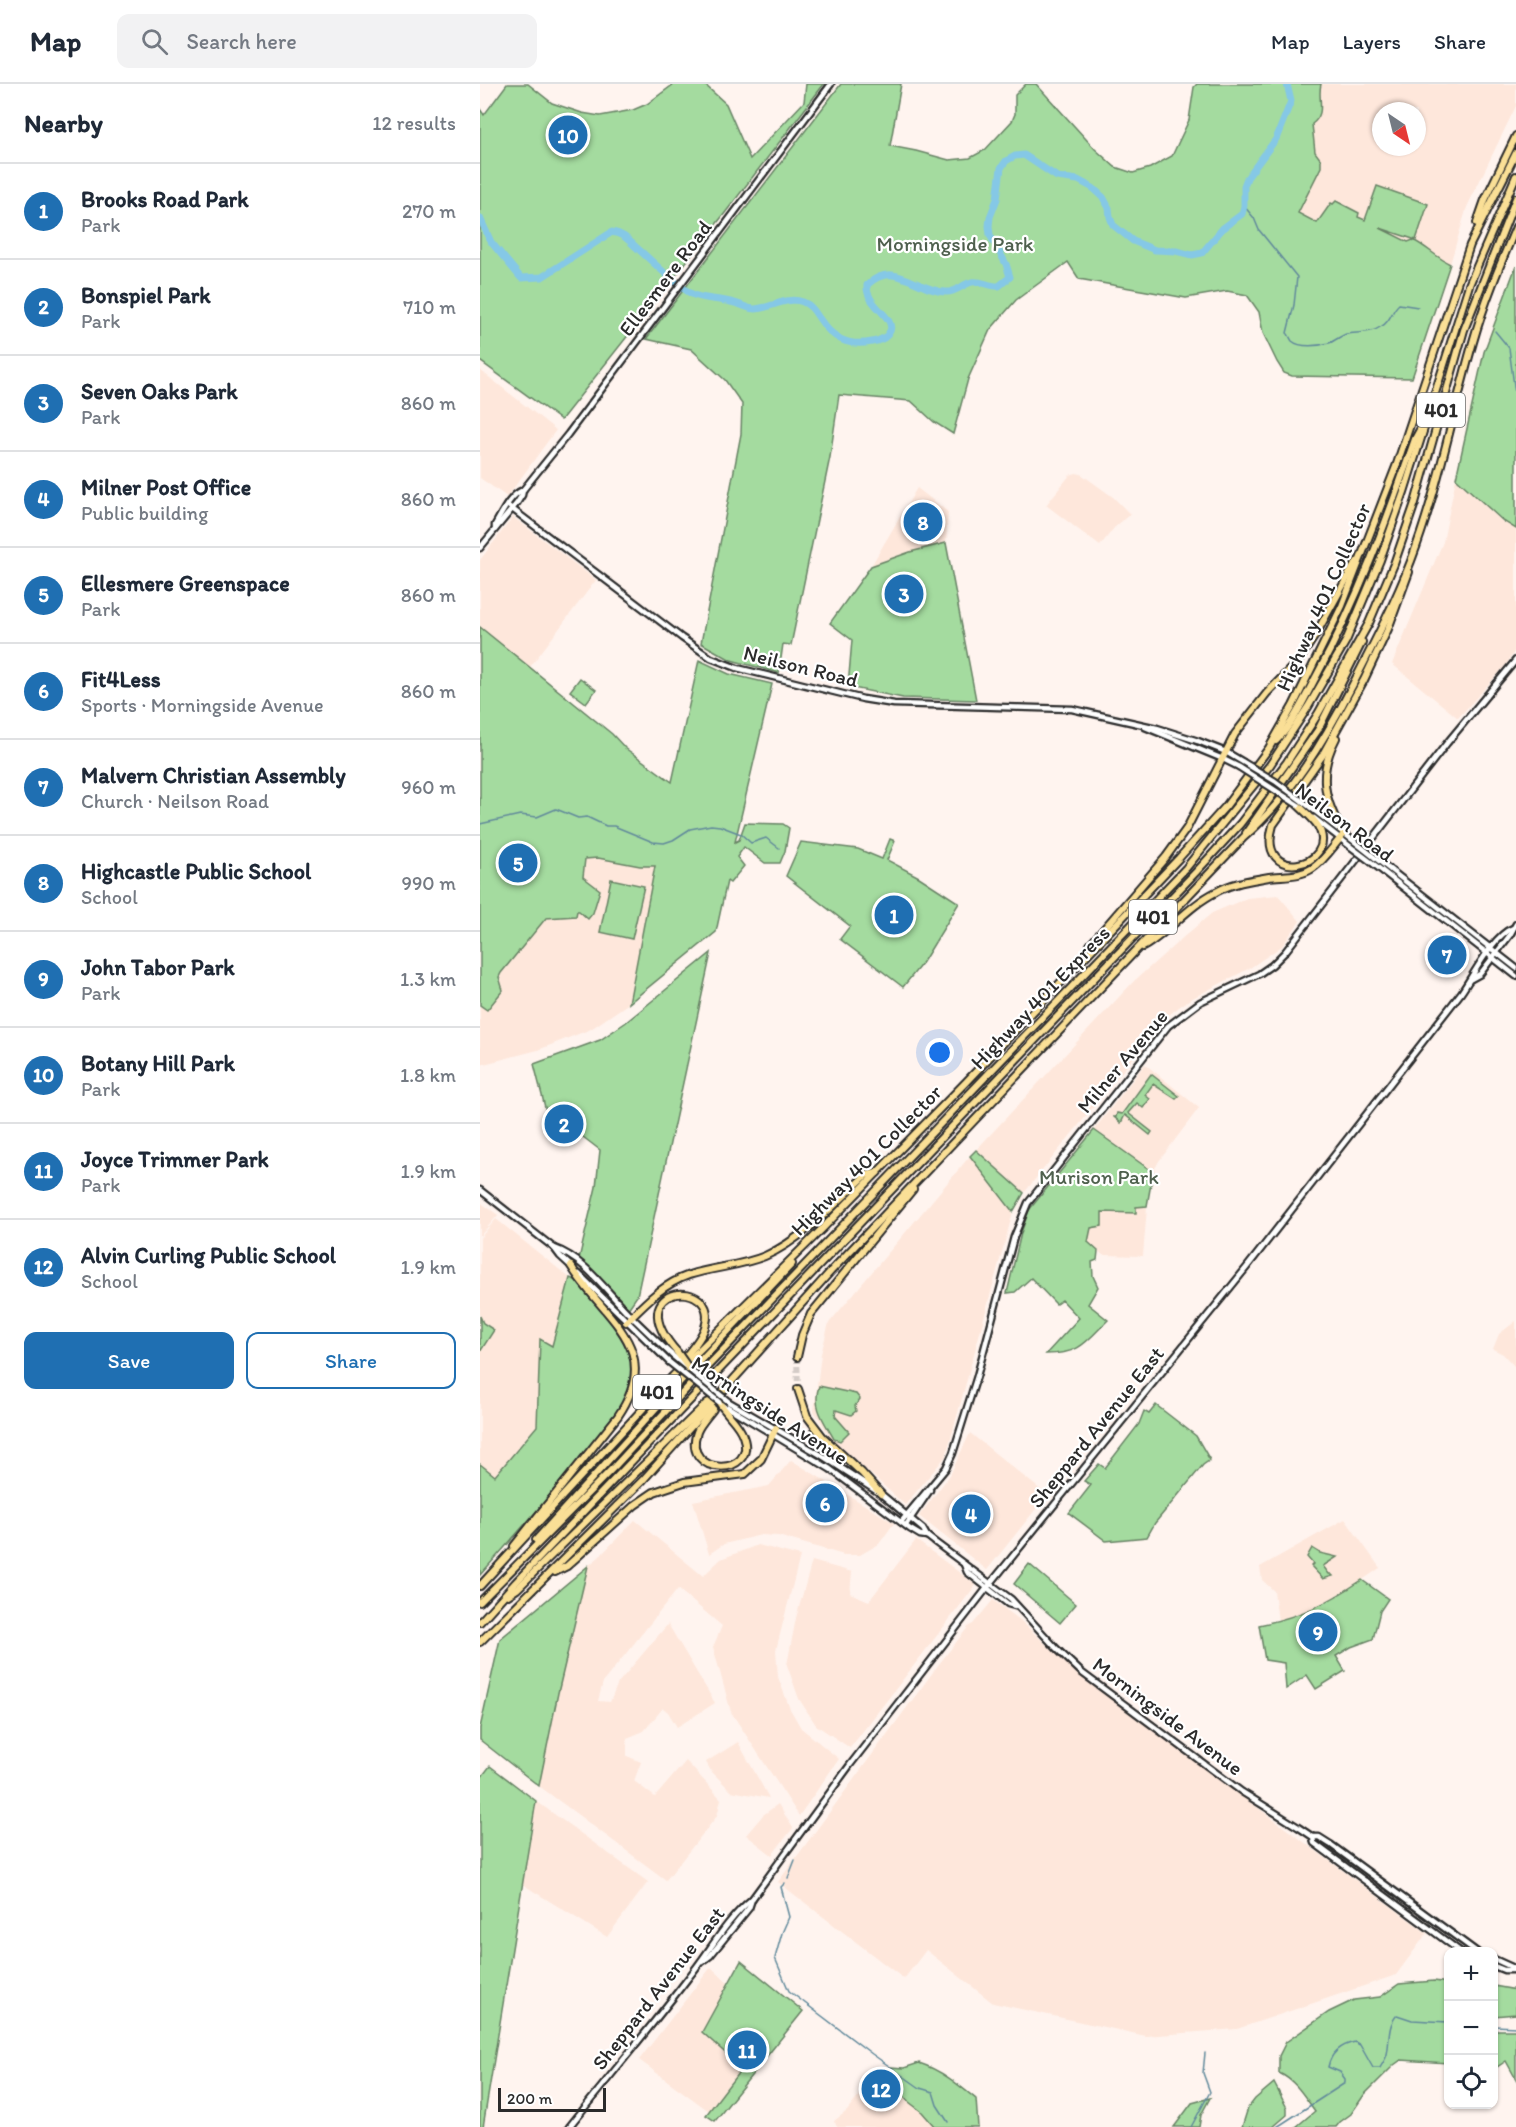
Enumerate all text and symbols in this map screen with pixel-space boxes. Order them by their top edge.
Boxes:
search box [117,14,537,68]
text: Map [30,24,81,58]
icon: search [138,25,171,58]
text: Search here [186,28,297,55]
text: Map [1271,29,1310,54]
text: Layers [1343,29,1401,54]
text: Share [1434,29,1486,54]
north arrow [1372,102,1426,156]
text: Nearby [24,107,103,139]
text: 12 results [372,111,456,135]
pin: 10 [548,112,587,158]
text: Brooks Road Park [81,186,249,213]
text: 1 [39,199,48,223]
text: 270 m [402,199,456,223]
text: Park [81,213,120,237]
street label: Ellesmere Road [613,215,717,341]
park label: Morningside Park [876,231,1034,256]
text: Bonspiel Park [81,282,211,309]
text: 2 [38,295,49,319]
text: 710 m [403,295,456,319]
text: Park [81,309,120,333]
text: Seven Oaks Park [81,378,238,405]
text: 3 [38,391,49,415]
text: 860 m [401,391,456,415]
road number: 401 [1417,393,1465,427]
text: Park [81,405,120,429]
text: Milner Post Office [81,474,251,501]
text: 4 [37,487,50,511]
text: 860 m [401,487,456,511]
street label: Highway 401 Collector [1270,499,1376,695]
pin: 8 [904,500,942,544]
text: Public building [81,501,208,525]
text: Ellesmere Greenspace [81,570,290,597]
pin: 3 [884,572,924,616]
text: 5 [38,583,49,607]
text: 860 m [401,583,456,607]
text: Park [81,597,120,621]
street label: Neilson Road [741,640,861,692]
text: Fit4Less [81,666,161,693]
text: 6 [38,679,49,703]
text: 860 m [401,679,456,703]
text: Sports · Morningside Avenue [81,693,324,717]
text: Malvern Christian Assembly [81,762,346,789]
text: 7 [39,775,48,799]
text: 960 m [401,775,456,799]
street label: Neilson Road [1291,777,1400,868]
text: Church · Neilson Road [81,789,269,813]
pin: 5 [498,840,537,886]
text: Highcastle Public School [81,858,311,885]
text: 8 [38,871,49,895]
text: 990 m [401,871,456,895]
text: School [81,885,138,909]
pin: 1 [874,892,914,938]
road number: 401 [1129,900,1177,934]
street label: Highway 401 Express [965,920,1115,1074]
pin: 7 [1428,932,1466,978]
text: John Tabor Park [81,954,235,981]
text: 9 [38,967,49,991]
text: 1.3 km [400,967,456,991]
text: Park [81,981,120,1005]
street label: Milner Avenue [1071,1004,1173,1118]
your location [925,1038,954,1067]
text: Botany Hill Park [81,1050,235,1077]
text: 10 [33,1063,54,1087]
text: 1.8 km [400,1063,456,1087]
text: Park [81,1077,120,1101]
street label: Highway 401 Collector [785,1079,947,1241]
pin: 2 [544,1102,584,1146]
text: Joyce Trimmer Park [81,1146,269,1173]
text: 11 [34,1159,53,1183]
text: 1.9 km [400,1159,456,1183]
park label: Murison Park [1039,1164,1159,1189]
text: Park [81,1173,120,1197]
text: Alvin Curling Public School [81,1242,336,1269]
text: 12 [34,1255,53,1279]
text: 1.9 km [400,1255,456,1279]
text: School [81,1269,138,1293]
button: Save [24,1332,234,1389]
button: Share [246,1332,456,1389]
street label: Sheppard Avenue East [1023,1341,1169,1513]
street label: Morningside Avenue [687,1350,853,1470]
road number: 401 [633,1375,681,1409]
pin: 6 [806,1480,844,1526]
pin: 4 [952,1492,990,1536]
pin: 9 [1298,1610,1338,1654]
street label: Morningside Avenue [1088,1651,1248,1781]
street label: Sheppard Avenue East [586,1901,730,2075]
map controls [1444,1947,1498,2109]
button: + [1444,1947,1498,2001]
button: − [1444,2001,1498,2055]
pin: 11 [728,2028,766,2072]
button: locate [1444,2055,1498,2109]
pin: 12 [862,2066,900,2112]
scale bar [498,2085,606,2112]
text: 200 m [507,2089,552,2108]

